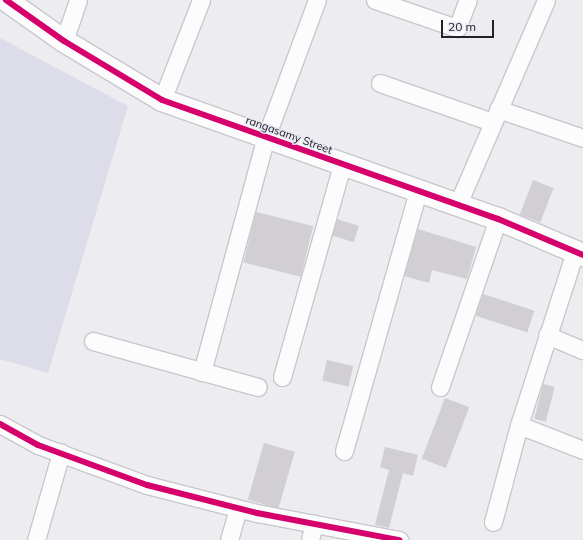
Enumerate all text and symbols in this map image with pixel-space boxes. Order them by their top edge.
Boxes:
scale bar [443,12,496,38]
text: 20 m [448,19,476,34]
street label: rangasamy Street [244,113,334,157]

